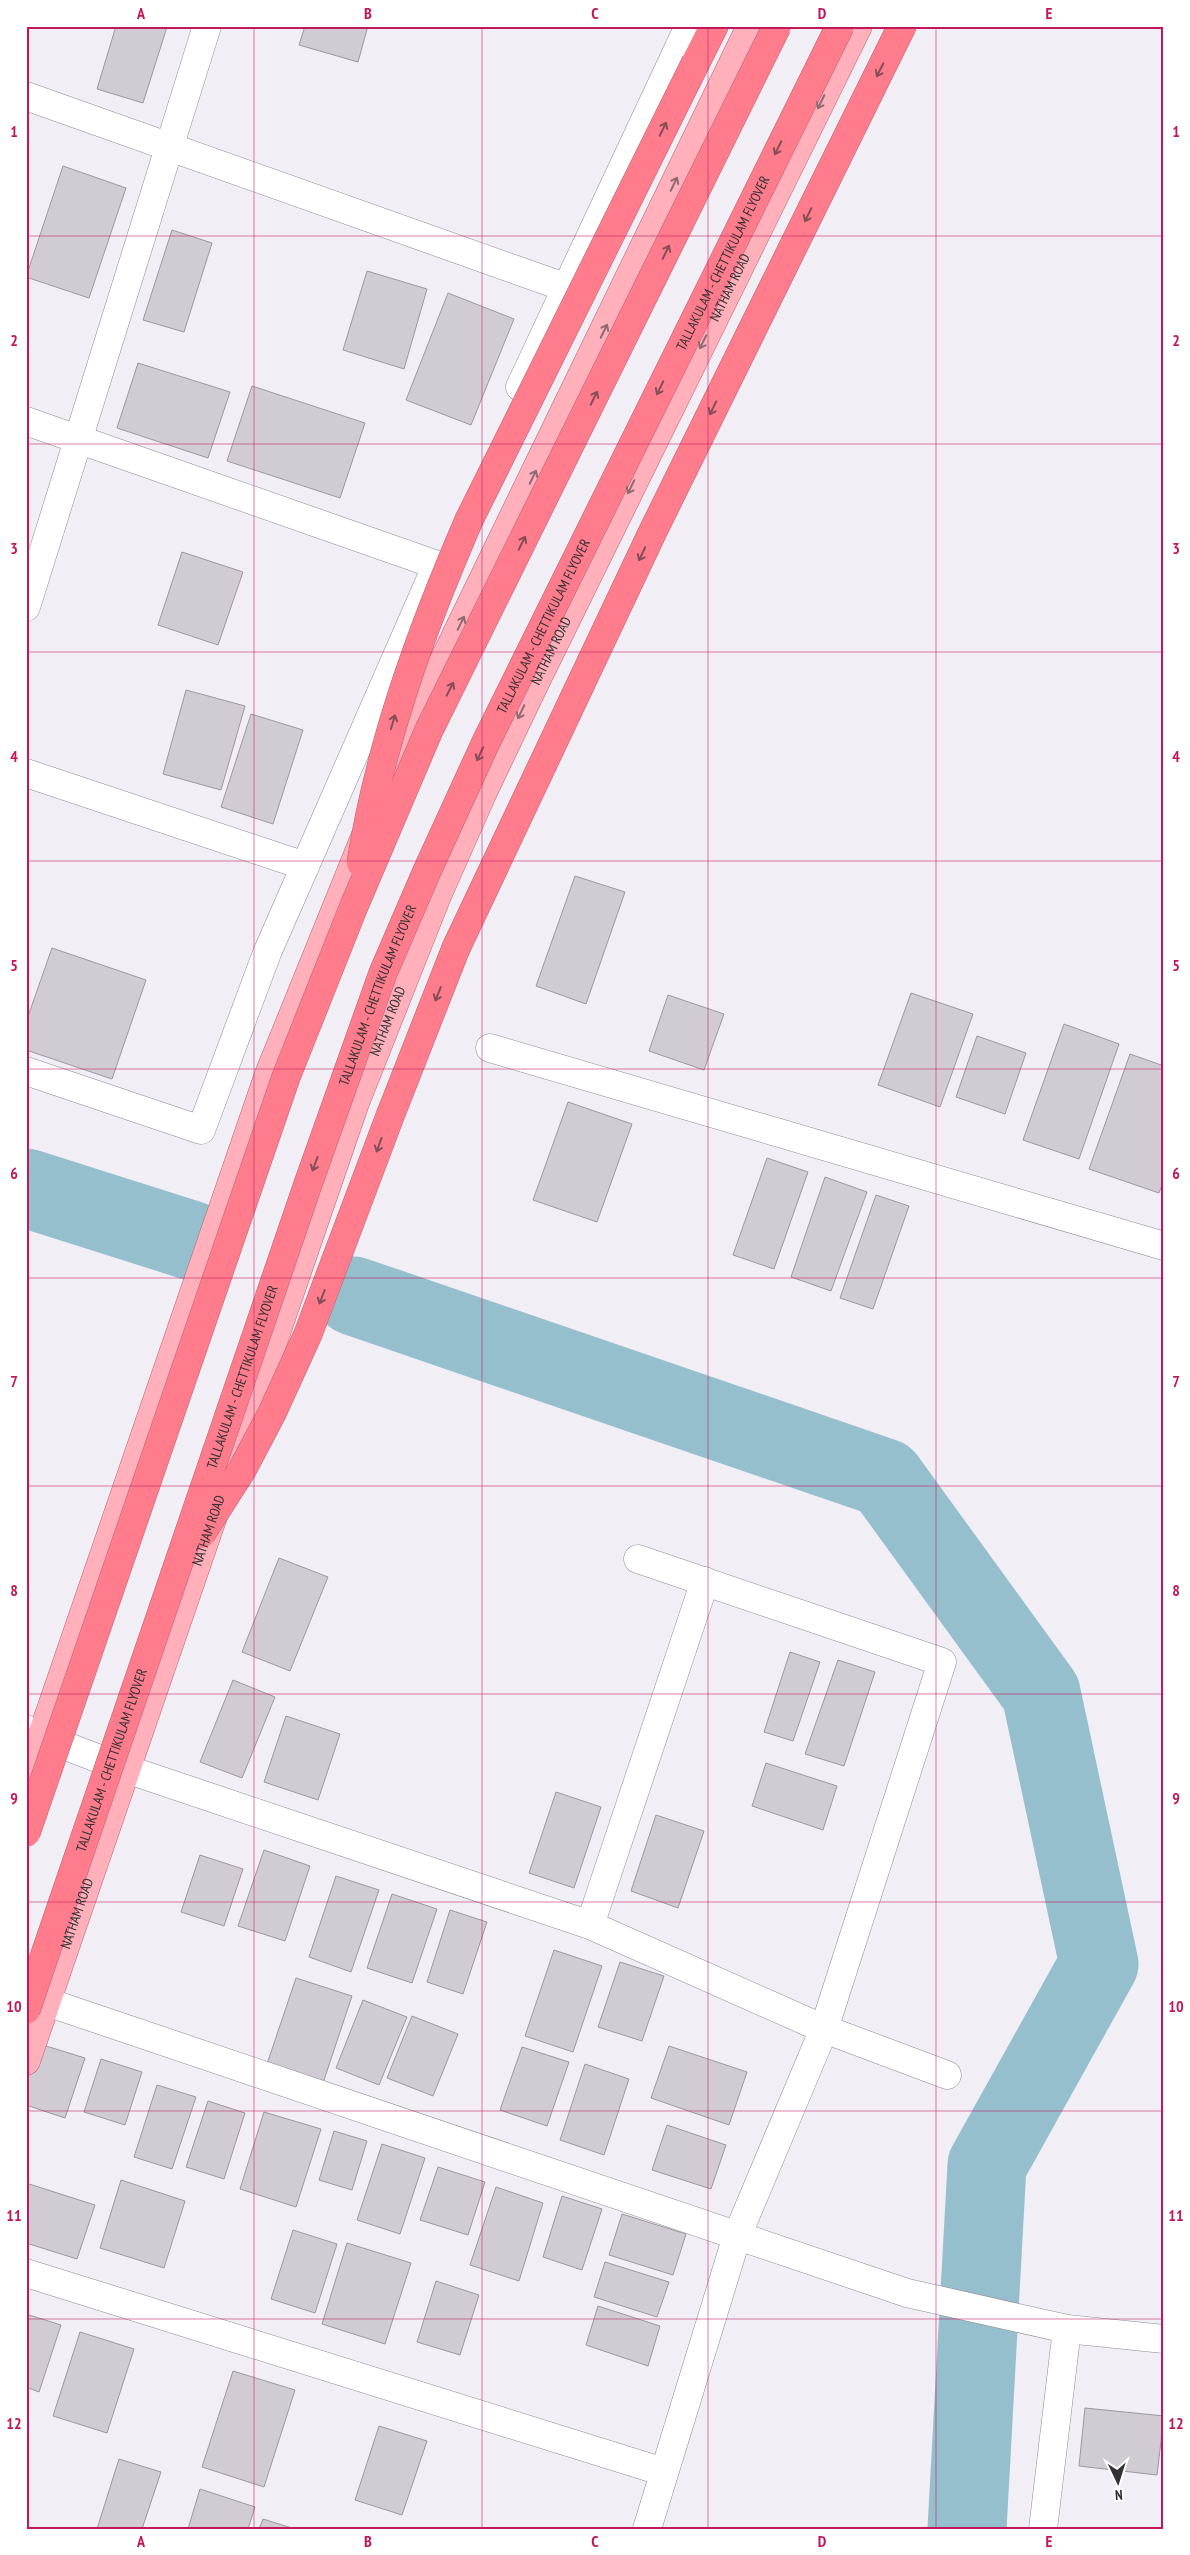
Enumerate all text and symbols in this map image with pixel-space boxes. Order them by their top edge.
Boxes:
text: A [136,3,146,23]
text: B [364,3,372,23]
text: C [591,3,599,23]
text: D [818,3,827,23]
text: E [1046,3,1053,23]
one-way arrow [875,62,884,77]
one-way arrow [816,94,826,109]
text: 1 [10,121,18,141]
one-way arrow [658,121,668,136]
text: 1 [1172,121,1180,141]
one-way arrow [773,140,782,155]
street label: TALLAKULAM - CHETTIKULAM FLYOVER [672,172,774,353]
one-way arrow [670,177,680,192]
one-way arrow [803,208,813,223]
one-way arrow [662,245,671,260]
street label: NATHAM ROAD [705,250,754,324]
one-way arrow [600,324,609,339]
text: 2 [10,330,18,350]
text: 2 [1172,330,1180,350]
one-way arrow [698,334,708,349]
one-way arrow [655,380,664,395]
one-way arrow [589,390,599,405]
one-way arrow [708,401,718,416]
one-way arrow [528,470,538,485]
one-way arrow [626,480,636,495]
street label: TALLAKULAM - CHETTIKULAM FLYOVER [493,536,594,716]
one-way arrow [518,536,527,551]
text: 3 [10,538,18,558]
text: 3 [1172,538,1180,558]
one-way arrow [637,547,647,562]
street label: NATHAM ROAD [527,614,575,688]
one-way arrow [457,616,467,631]
one-way arrow [446,682,455,697]
one-way arrow [516,704,525,719]
one-way arrow [388,714,398,730]
text: 4 [10,746,18,766]
one-way arrow [475,746,485,761]
text: 4 [1172,746,1180,766]
street label: TALLAKULAM - CHETTIKULAM FLYOVER [335,902,421,1088]
text: 5 [10,955,18,975]
text: 5 [1172,955,1180,975]
street label: NATHAM ROAD [366,984,409,1059]
one-way arrow [433,986,442,1001]
one-way arrow [374,1137,383,1152]
one-way arrow [310,1156,319,1171]
text: 6 [10,1163,18,1183]
text: 6 [1172,1163,1180,1183]
street label: TALLAKULAM - CHETTIKULAM FLYOVER [203,1283,282,1471]
one-way arrow [317,1289,327,1304]
text: 7 [10,1371,18,1391]
text: 7 [1172,1371,1180,1391]
street label: NATHAM ROAD [188,1493,229,1568]
text: 8 [10,1580,18,1600]
text: 8 [1172,1580,1180,1600]
street label: TALLAKULAM - CHETTIKULAM FLYOVER [72,1666,151,1854]
text: 9 [10,1788,18,1808]
text: 9 [1172,1788,1180,1808]
street label: NATHAM ROAD [56,1876,97,1951]
text: 10 [6,1996,22,2016]
text: 10 [1168,1996,1184,2016]
text: 11 [6,2205,22,2225]
text: 11 [1168,2205,1184,2225]
text: 12 [6,2413,22,2433]
text: 12 [1168,2413,1184,2433]
north arrow [1092,2458,1142,2508]
text: N [1115,2486,1123,2504]
text: A [136,2531,146,2551]
text: B [364,2531,372,2551]
text: C [591,2531,599,2551]
text: D [818,2531,827,2551]
text: E [1046,2531,1053,2551]

